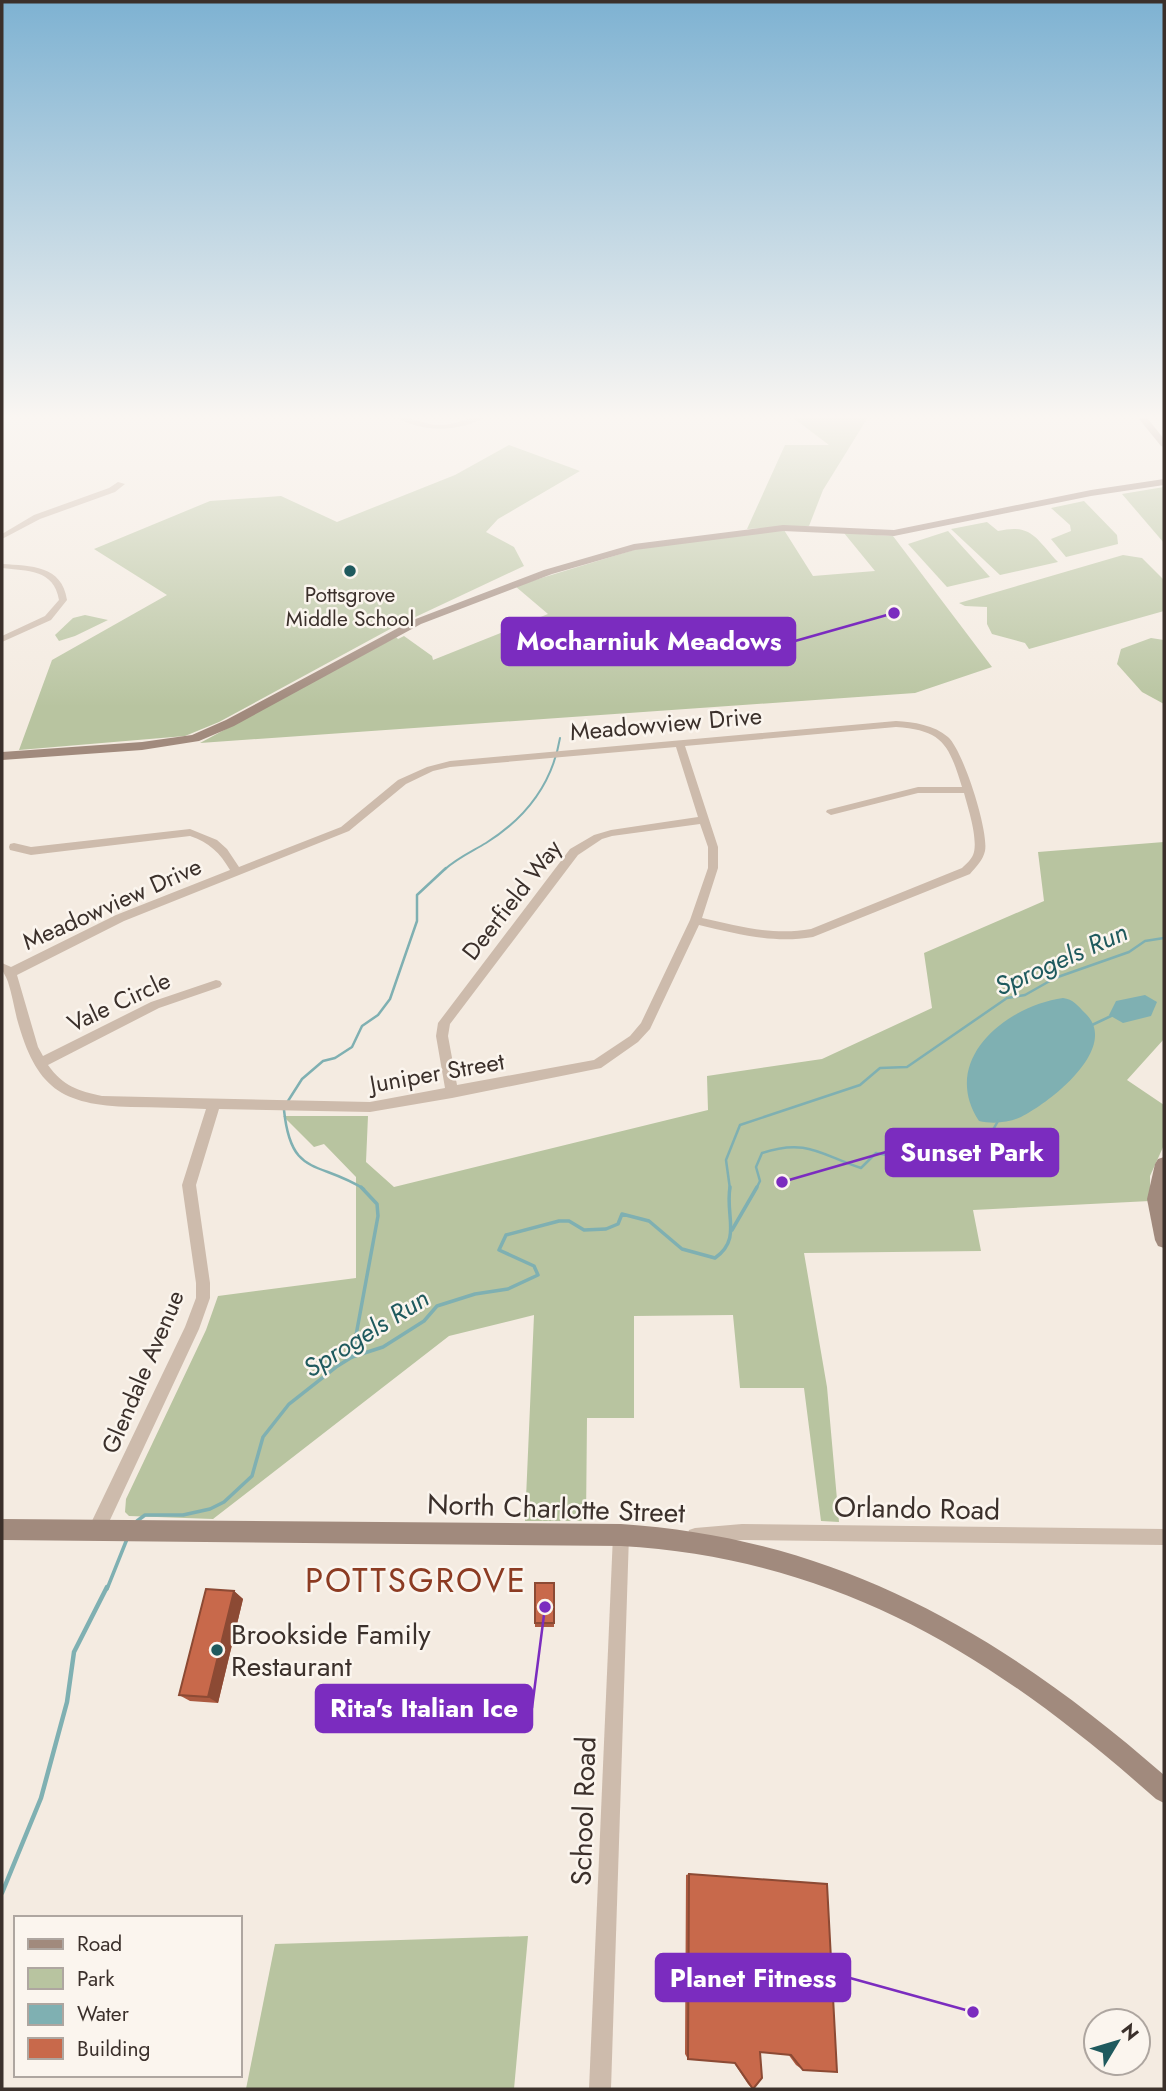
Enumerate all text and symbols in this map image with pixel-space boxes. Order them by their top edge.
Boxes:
marker: Pottsgrove Middle School [342,563,358,579]
place label: Pottsgrove Middle School [286,580,414,634]
callout: Mocharniuk Meadows [502,618,795,665]
text: Mocharniuk Meadows [516,622,782,660]
street label: Meadowview Drive [569,698,763,749]
street label: Deerfield Way [453,832,570,967]
street label: Meadowview Drive [17,848,207,959]
water label: Sprogels Run [988,913,1134,1005]
street label: Vale Circle [62,962,176,1041]
street label: Juniper Street [364,1043,507,1102]
callout: Sunset Park [886,1129,1058,1176]
text: Sunset Park [900,1133,1044,1171]
water label: Sprogels Run [296,1279,436,1387]
street label: Glendale Avenue [92,1285,193,1459]
street label: North Charlotte Street [426,1484,686,1534]
street label: Orlando Road [833,1487,1001,1530]
district label: POTTSGROVE [305,1557,527,1604]
place label: Brookside Family Restaurant [231,1614,431,1687]
marker: Brookside Family Restaurant [209,1642,225,1658]
callout: Rita's Italian Ice [316,1685,532,1732]
text: Rita's Italian Ice [330,1689,518,1727]
street label: School Road [560,1736,607,1886]
legend [14,1916,242,2077]
text: Road [77,1929,122,1959]
callout: Planet Fitness [656,1954,850,2001]
text: Planet Fitness [670,1959,836,1997]
text: Park [77,1964,115,1994]
text: Water [77,1999,130,2029]
north arrow [1082,2007,1152,2077]
text: N [1115,2018,1145,2046]
text: Building [77,2034,150,2064]

